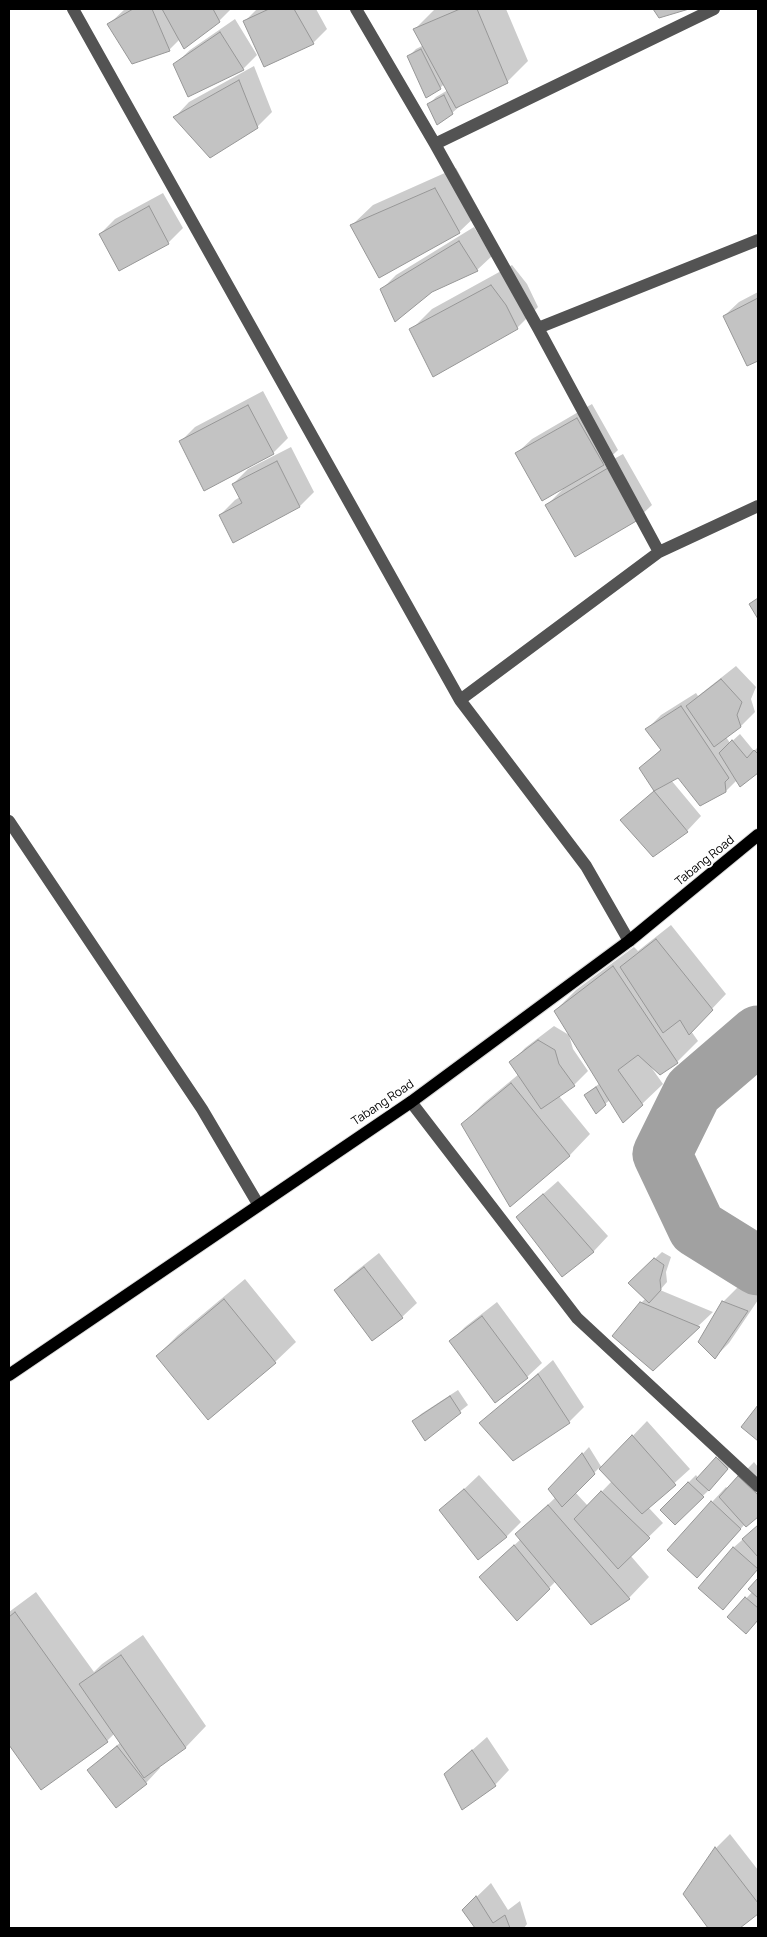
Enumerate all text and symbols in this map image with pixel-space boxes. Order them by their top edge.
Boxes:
street label: Tabang Road [673,833,737,889]
street label: Tabang Road [349,1077,417,1129]

